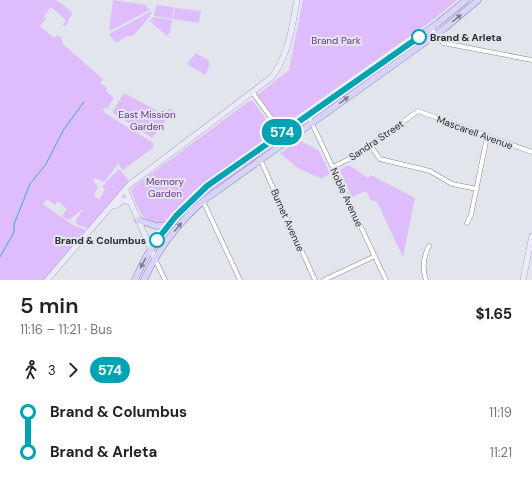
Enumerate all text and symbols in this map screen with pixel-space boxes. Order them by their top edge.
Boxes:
one-way arrow [452,14,463,23]
marker: Brand & Arleta [411,29,427,45]
place label: Brand & Arleta [430,31,502,44]
park label: Brand Park [311,34,361,47]
one-way arrow [338,96,349,104]
park label: East Mission Garden [118,108,176,133]
street label: Mascarell Avenue [435,113,515,152]
street label: Sandra Street [346,117,406,164]
line badge: 574 [259,119,305,145]
text: 574 [270,123,294,141]
street label: Noble Avenue [327,166,366,229]
park label: Memory Garden [146,175,185,200]
street label: Burnet Avenue [268,187,307,254]
one-way arrow [173,221,182,232]
marker: Brand & Columbus [149,232,165,248]
place label: Brand & Columbus [55,234,146,247]
one-way arrow [140,257,147,269]
text: 5 min [20,291,78,320]
text: $1.65 [476,304,512,324]
text: 11:16 – 11:21 · Bus [20,321,112,338]
icon: walk [20,359,42,381]
icon: forward [62,359,84,381]
text: 574 [98,361,122,379]
text: 3 [48,362,56,379]
text: Brand & Columbus [50,402,187,422]
text: 11:19 [489,404,512,421]
text: Brand & Arleta [50,442,157,462]
text: 11:21 [490,444,512,461]

